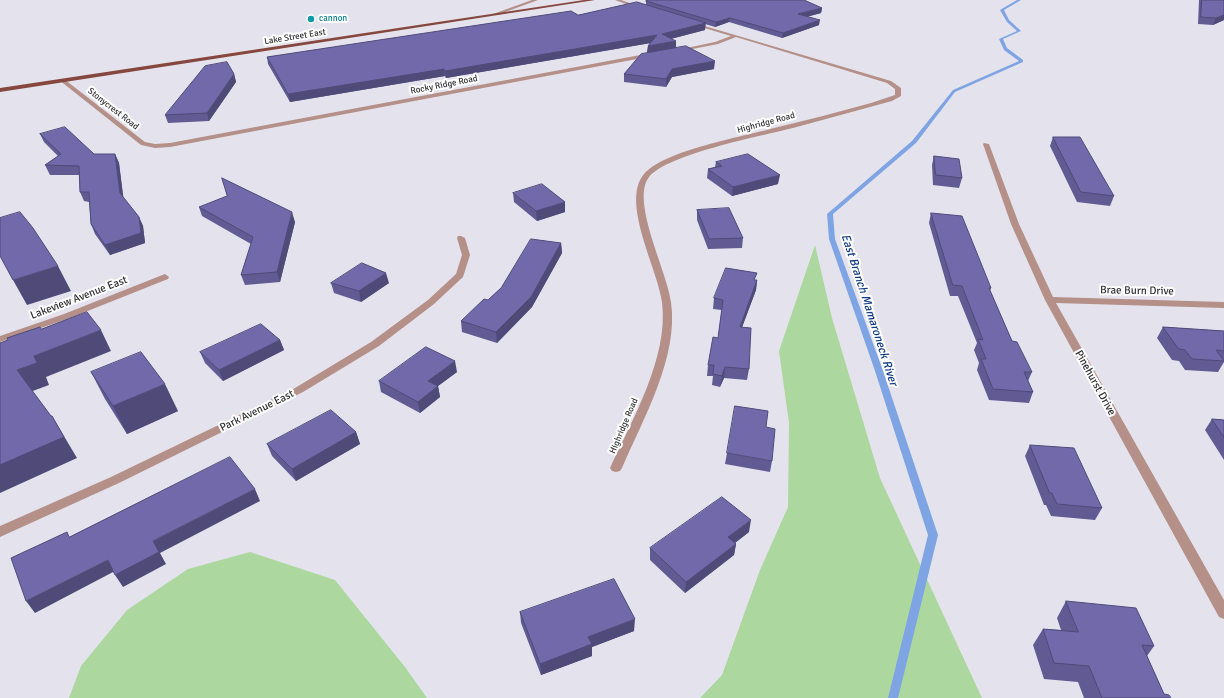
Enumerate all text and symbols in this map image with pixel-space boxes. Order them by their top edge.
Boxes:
marker: cannon [306,14,316,24]
place label: cannon [319,14,347,24]
street label: Lake Street East [263,27,327,47]
street label: Rocky Ridge Road [410,73,478,97]
street label: Stonycrest Road [85,86,141,132]
street label: Highridge Road [736,110,796,136]
water label: East Branch Mamaroneck River [838,232,900,388]
street label: Lakeview Avenue East [29,273,129,323]
street label: Brae Burn Drive [1100,284,1174,298]
street label: Pinehurst Drive [1072,348,1118,418]
street label: Park Avenue East [218,387,296,435]
street label: Highridge Road [607,397,641,455]

